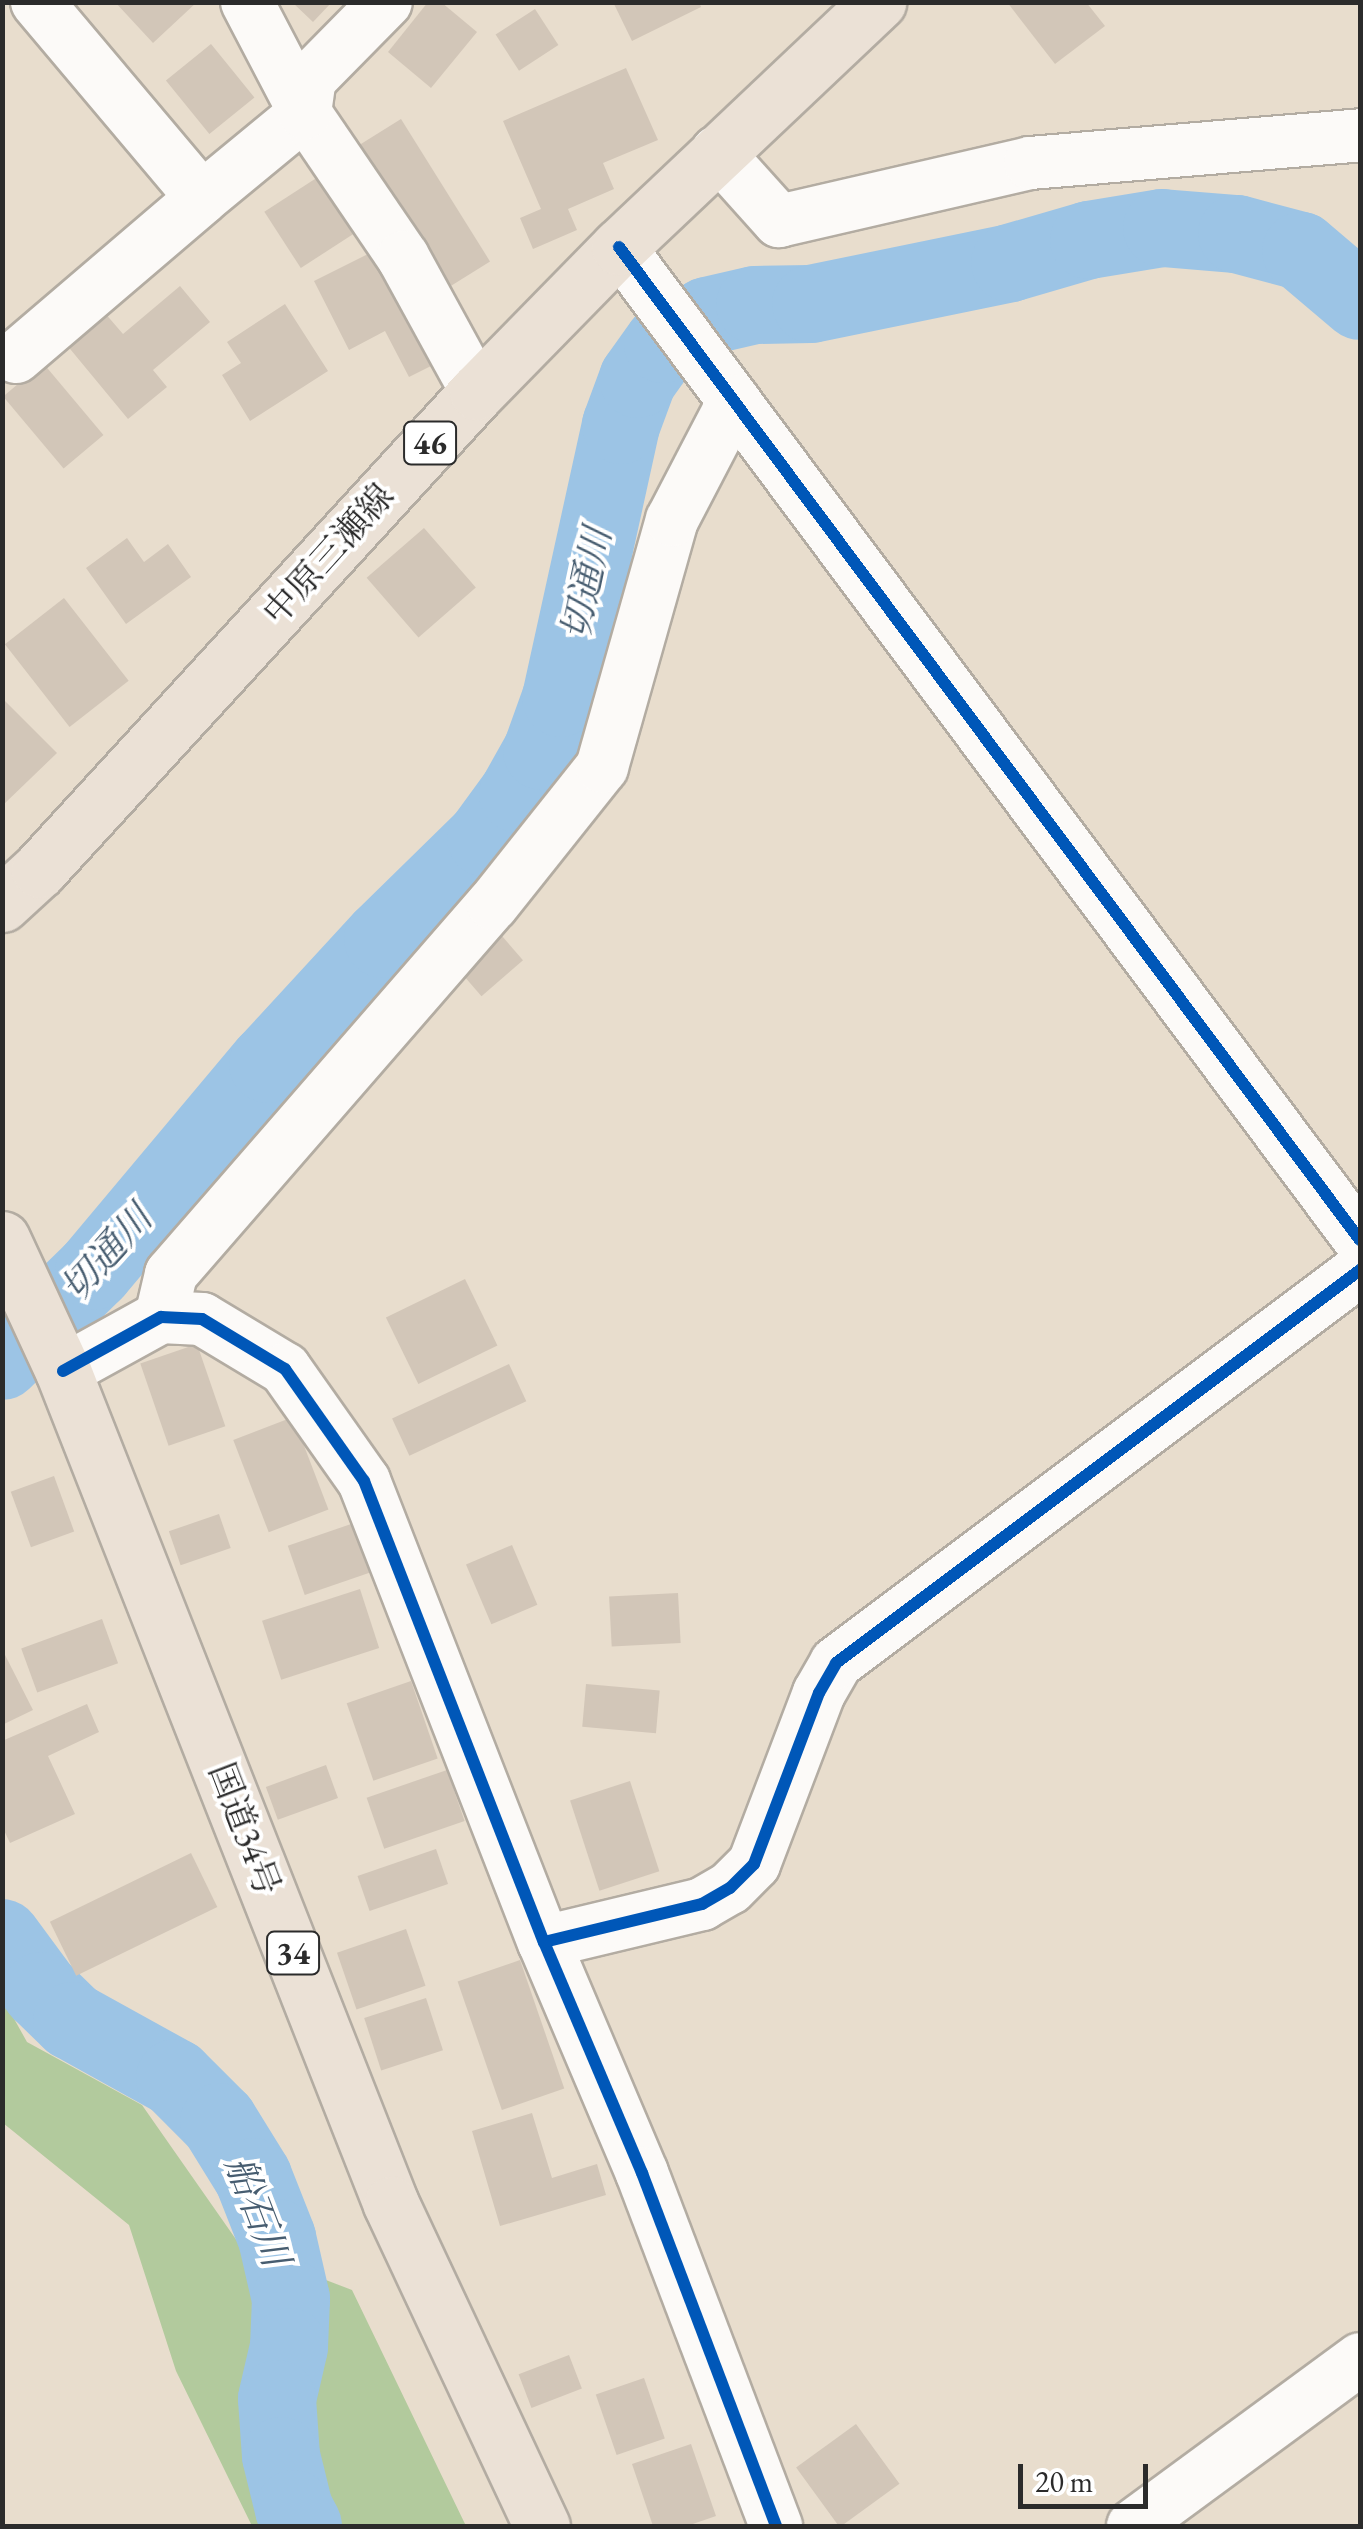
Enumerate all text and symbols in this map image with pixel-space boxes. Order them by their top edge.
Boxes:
road number: 46 [402,416,458,470]
street label: 中原三瀬線 [254,475,402,633]
water label: 切通川 [552,524,620,644]
water label: 切通川 [51,1195,161,1311]
street label: 国道34号 [201,1757,289,1901]
road number: 34 [266,1926,320,1980]
water label: 船石川 [216,2150,300,2272]
scale bar [1023,2444,1153,2506]
text: 20 m [1035,2462,1093,2501]

